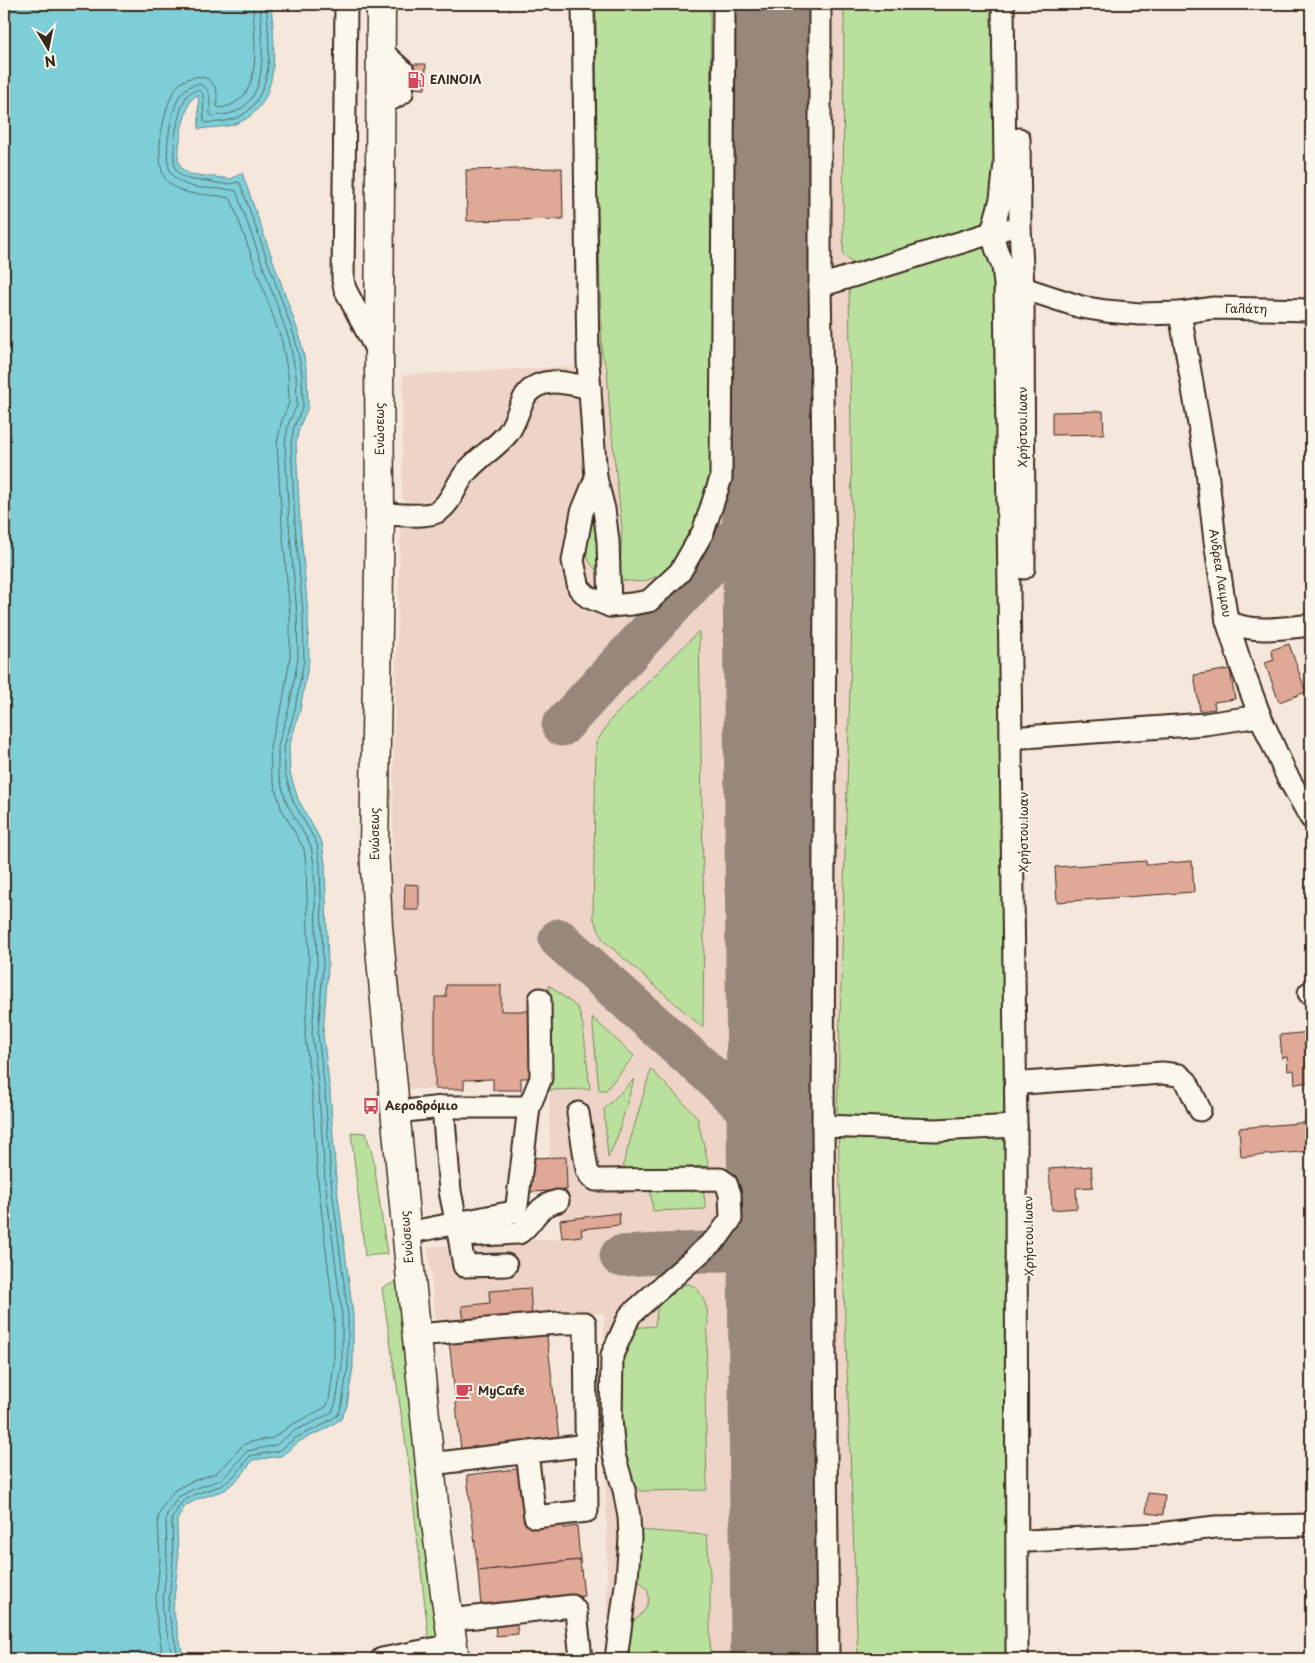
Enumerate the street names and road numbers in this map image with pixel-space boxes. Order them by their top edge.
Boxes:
street label: Γαλάτη [1225,299,1267,317]
street label: Χρήστου.Ιωαν [1013,387,1031,467]
street label: Ενώσεως [370,403,388,455]
street label: Ανδρεα Λαιμου [1205,527,1237,618]
street label: Χρήστου.Ιωαν [1014,792,1032,872]
street label: Ενώσεως [365,808,383,860]
street label: Χρήστου.Ιωαν [1018,1195,1038,1277]
street label: Ενώσεως [395,1210,417,1264]

